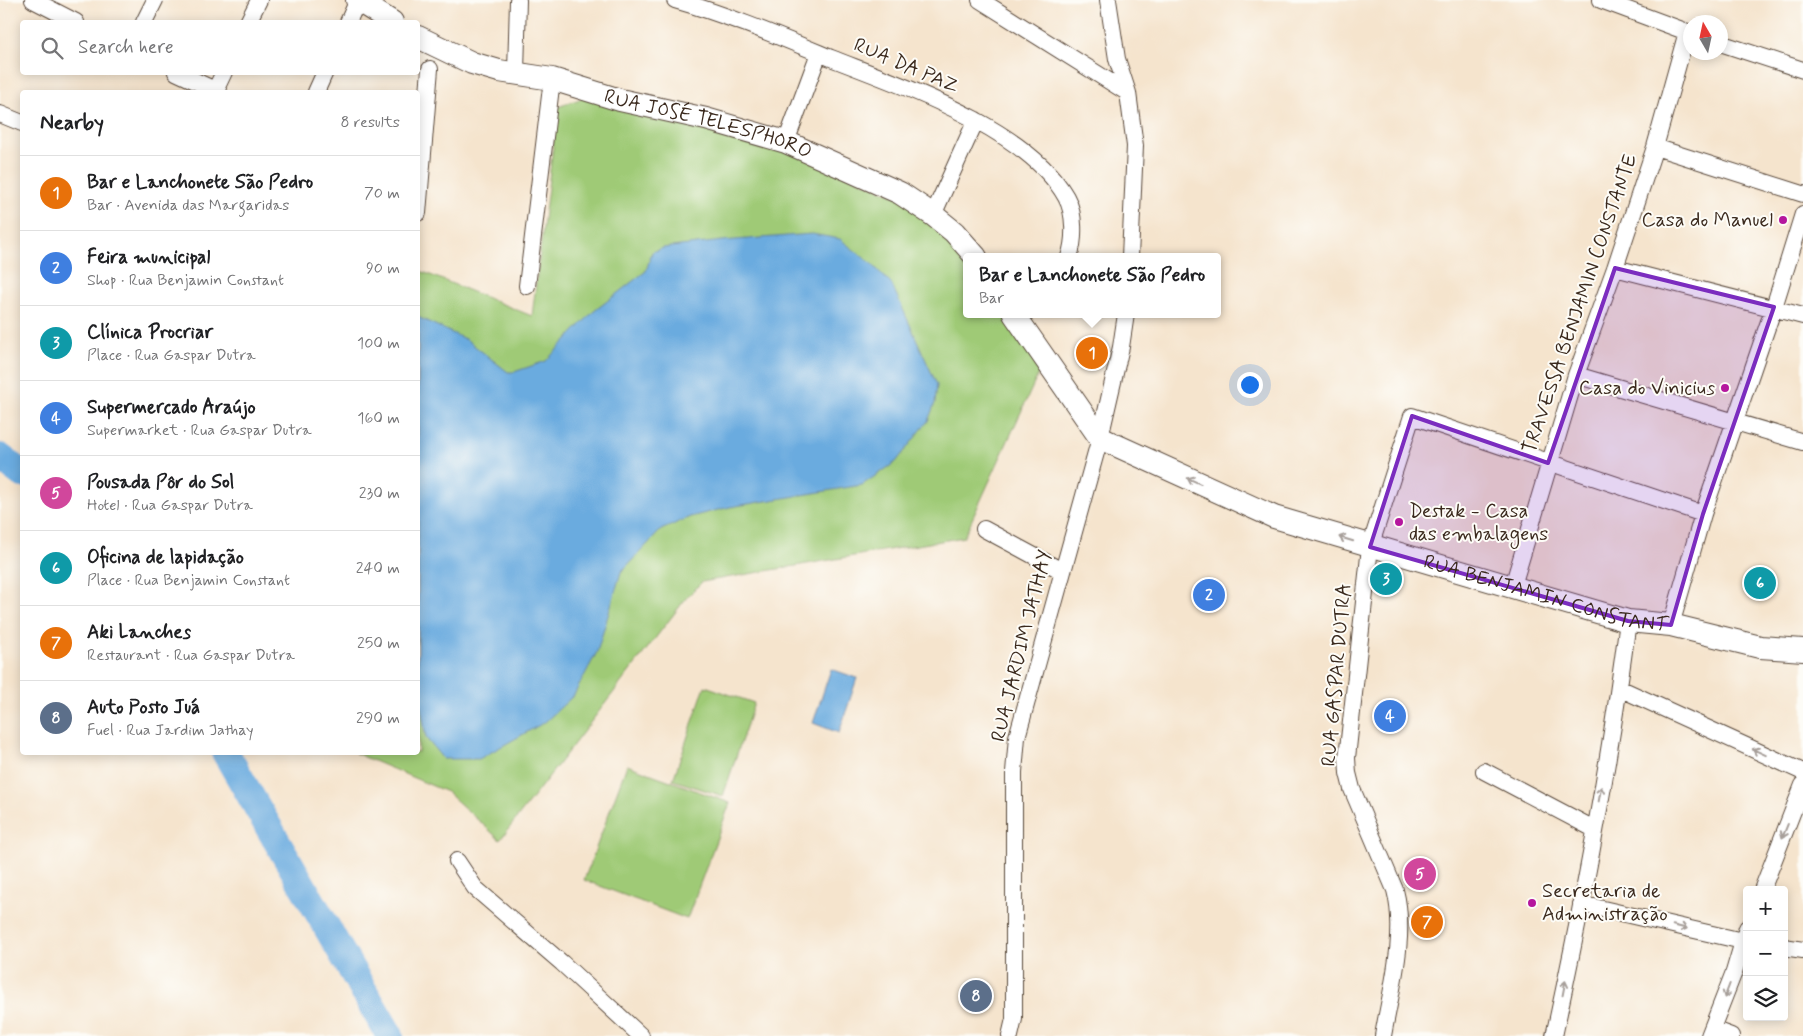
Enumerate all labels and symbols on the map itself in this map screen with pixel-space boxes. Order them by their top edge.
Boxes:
north arrow [1683,15,1728,60]
street label: RUA DA PAZ [849,32,963,100]
street label: RUA JOSÉ TELESPHORO [601,82,816,165]
street label: TRAVESSA BENJAMIN CONSTANTE [1516,151,1644,457]
place label: Casa do Manuel [1641,207,1773,234]
marker: Casa do Manuel [1777,214,1789,226]
pin: 1 [1076,334,1108,372]
your location [1237,372,1263,398]
place label: Casa do Vinicius [1579,375,1715,402]
marker: Casa do Vinicius [1719,382,1731,394]
one-way arrow [1187,476,1202,485]
place label: Destak - Casa das embalagens [1409,498,1548,549]
marker: Destak - Casa das embalagens [1393,516,1405,528]
one-way arrow [1338,534,1354,544]
street label: RUA JARDIM JATHAY [985,547,1059,745]
street label: RUA BENJAMIN CONSTANT [1420,548,1671,638]
pin: 3 [1370,560,1402,598]
pin: 6 [1744,564,1776,602]
pin: 2 [1193,576,1225,614]
street label: RUA GASPAR DUTRA [1316,582,1358,768]
pin: 4 [1374,697,1406,735]
one-way arrow [1752,746,1767,756]
one-way arrow [1596,786,1606,802]
one-way arrow [1780,822,1789,838]
pin: 5 [1404,855,1436,893]
place label: Secretaria de Administração [1542,878,1668,928]
marker: Secretaria de Administração [1526,897,1538,909]
pin: 7 [1411,903,1443,941]
one-way arrow [1671,923,1687,932]
pin: 8 [960,977,992,1015]
one-way arrow [1560,981,1569,997]
one-way arrow [1721,983,1730,998]

